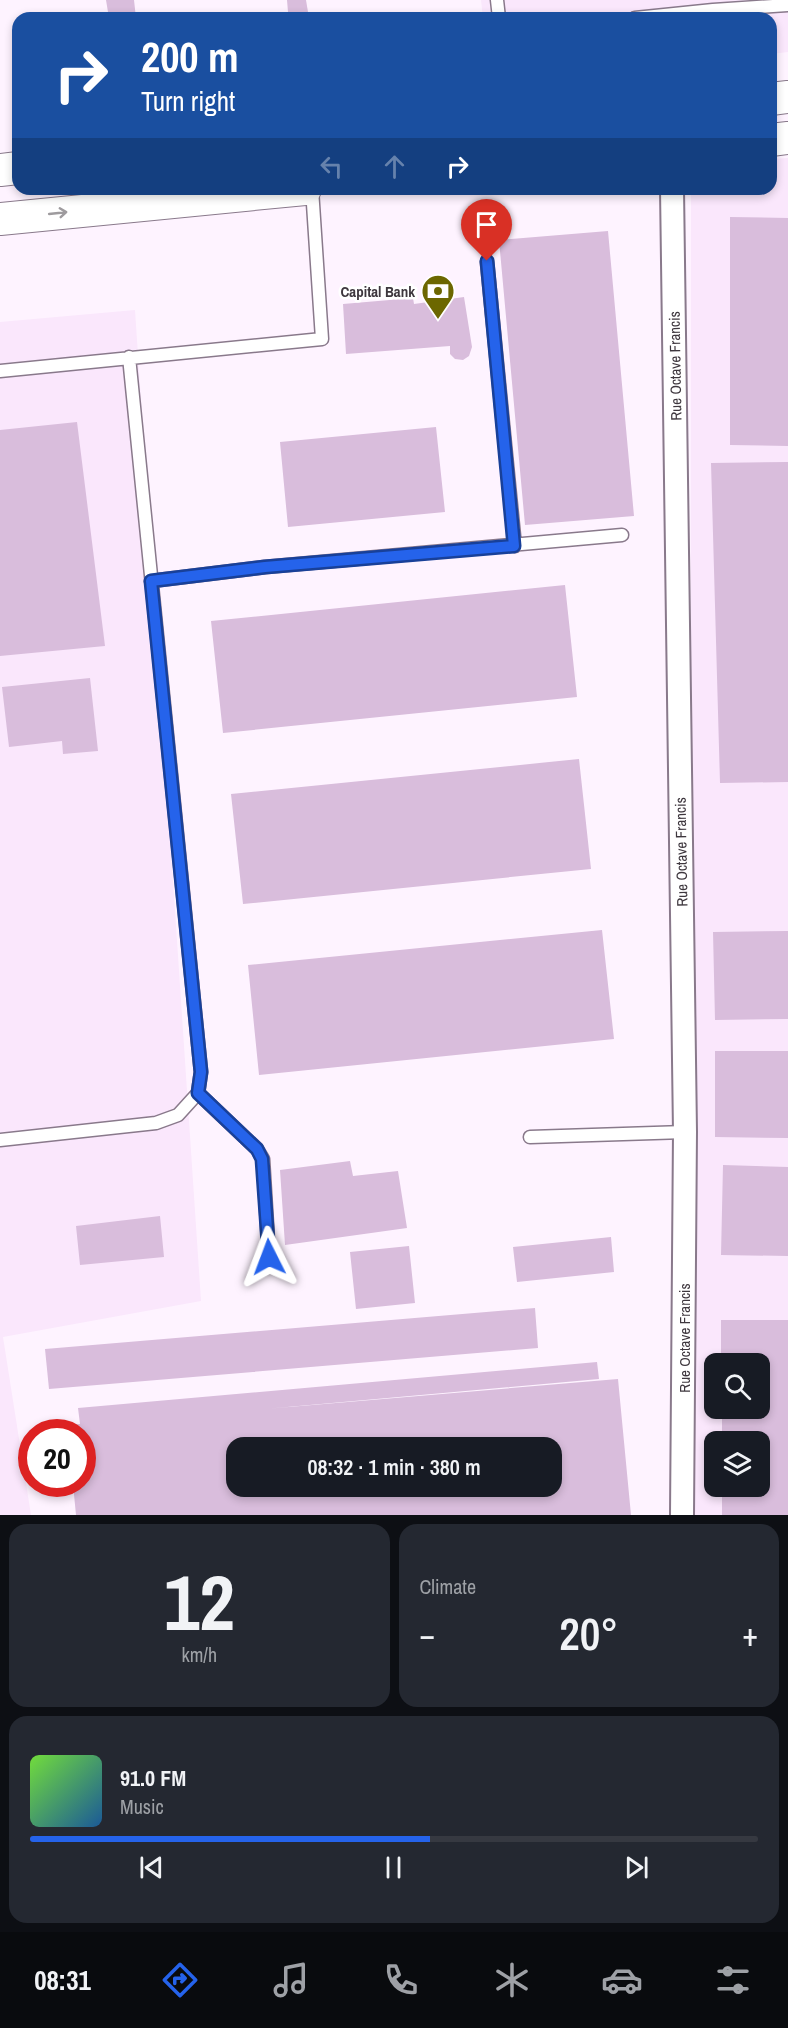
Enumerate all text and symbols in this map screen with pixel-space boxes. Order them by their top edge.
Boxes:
text: 200 m [141,29,239,85]
icon: right [42,36,120,114]
text: Turn right [141,83,235,119]
icon: left [315,150,348,183]
icon: ahead [378,150,411,183]
icon: right [441,150,474,183]
pin [461,199,512,261]
one-way arrow [48,207,68,218]
icon: arrive [470,208,503,241]
bank icon: Capital Bank [420,273,456,320]
place label: Capital Bank [340,281,415,302]
street label: Rue Octave Francis [664,311,686,421]
street label: Rue Octave Francis [670,797,692,907]
position arrow [237,1225,301,1289]
street label: Rue Octave Francis [674,1283,695,1393]
map controls [704,1353,770,1497]
button: search [704,1353,770,1419]
speed limit sign: 20 [18,1419,96,1497]
button: layers [704,1431,770,1497]
text: 08:32 · 1 min · 380 m [307,1452,481,1482]
text: 12 [164,1549,235,1654]
text: Climate [420,1573,476,1600]
text: 20° [559,1603,618,1664]
text: − [420,1612,435,1656]
text: + [742,1612,758,1656]
text: km/h [181,1641,217,1668]
text: 91.0 FM [120,1763,186,1793]
text: Music [120,1793,164,1820]
icon: previous [135,1851,168,1884]
icon: pause [377,1851,410,1884]
icon: next [620,1851,653,1884]
icon: directions [159,1959,201,2001]
icon: music [270,1959,312,2001]
icon: phone [380,1959,422,2001]
icon: climate [491,1959,533,2001]
icon: car [601,1959,643,2001]
icon: filters [712,1959,754,2001]
text: 08:31 [34,1962,91,1998]

